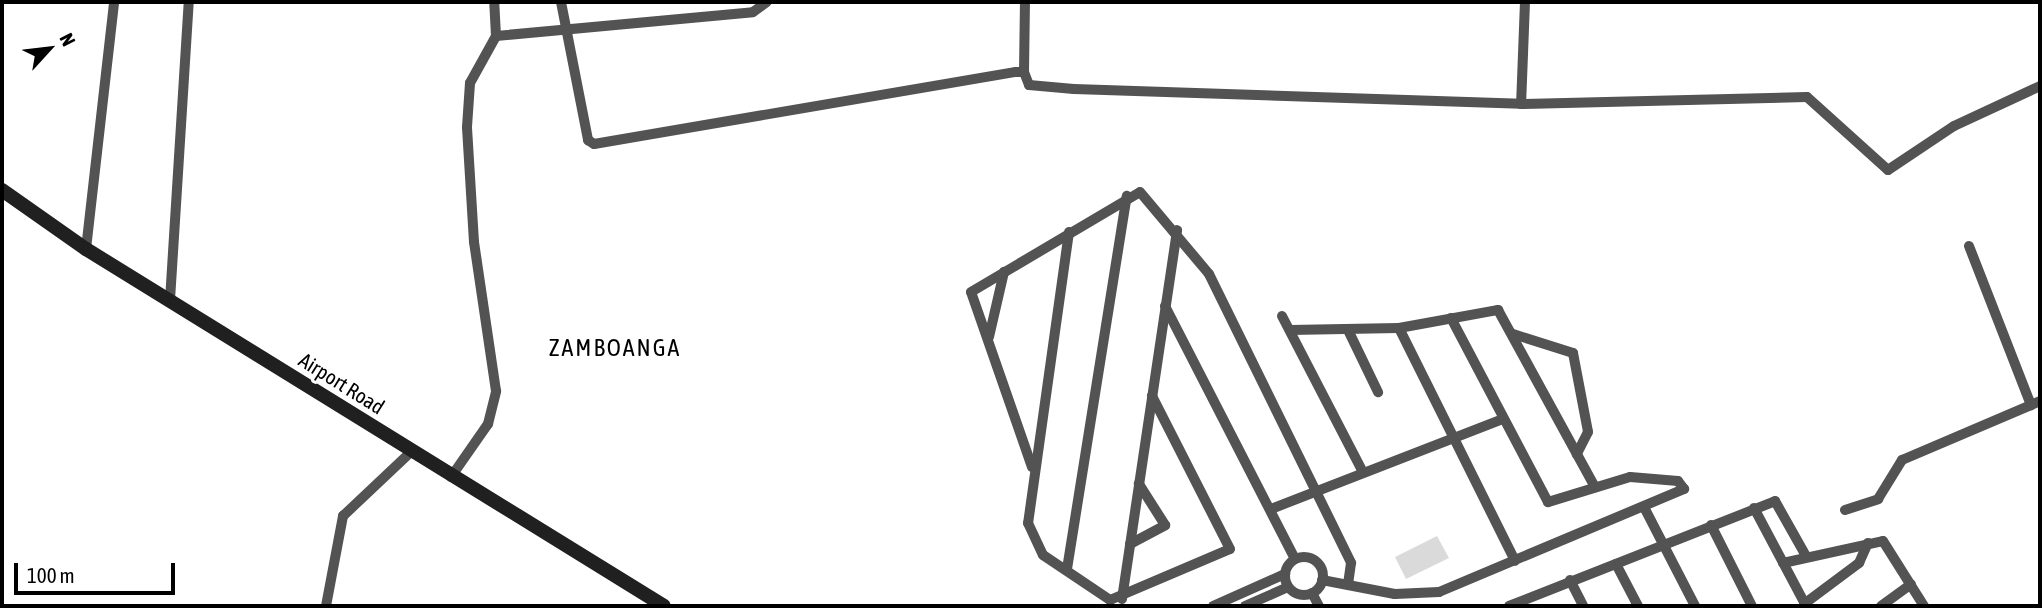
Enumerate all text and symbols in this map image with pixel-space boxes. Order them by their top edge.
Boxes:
north arrow [14,14,84,84]
text: N [55,29,80,49]
district label: ZAMBOANGA [550,334,680,362]
street label: Airport Road [295,347,389,419]
scale bar [18,548,178,592]
text: 100 m [27,563,75,587]

